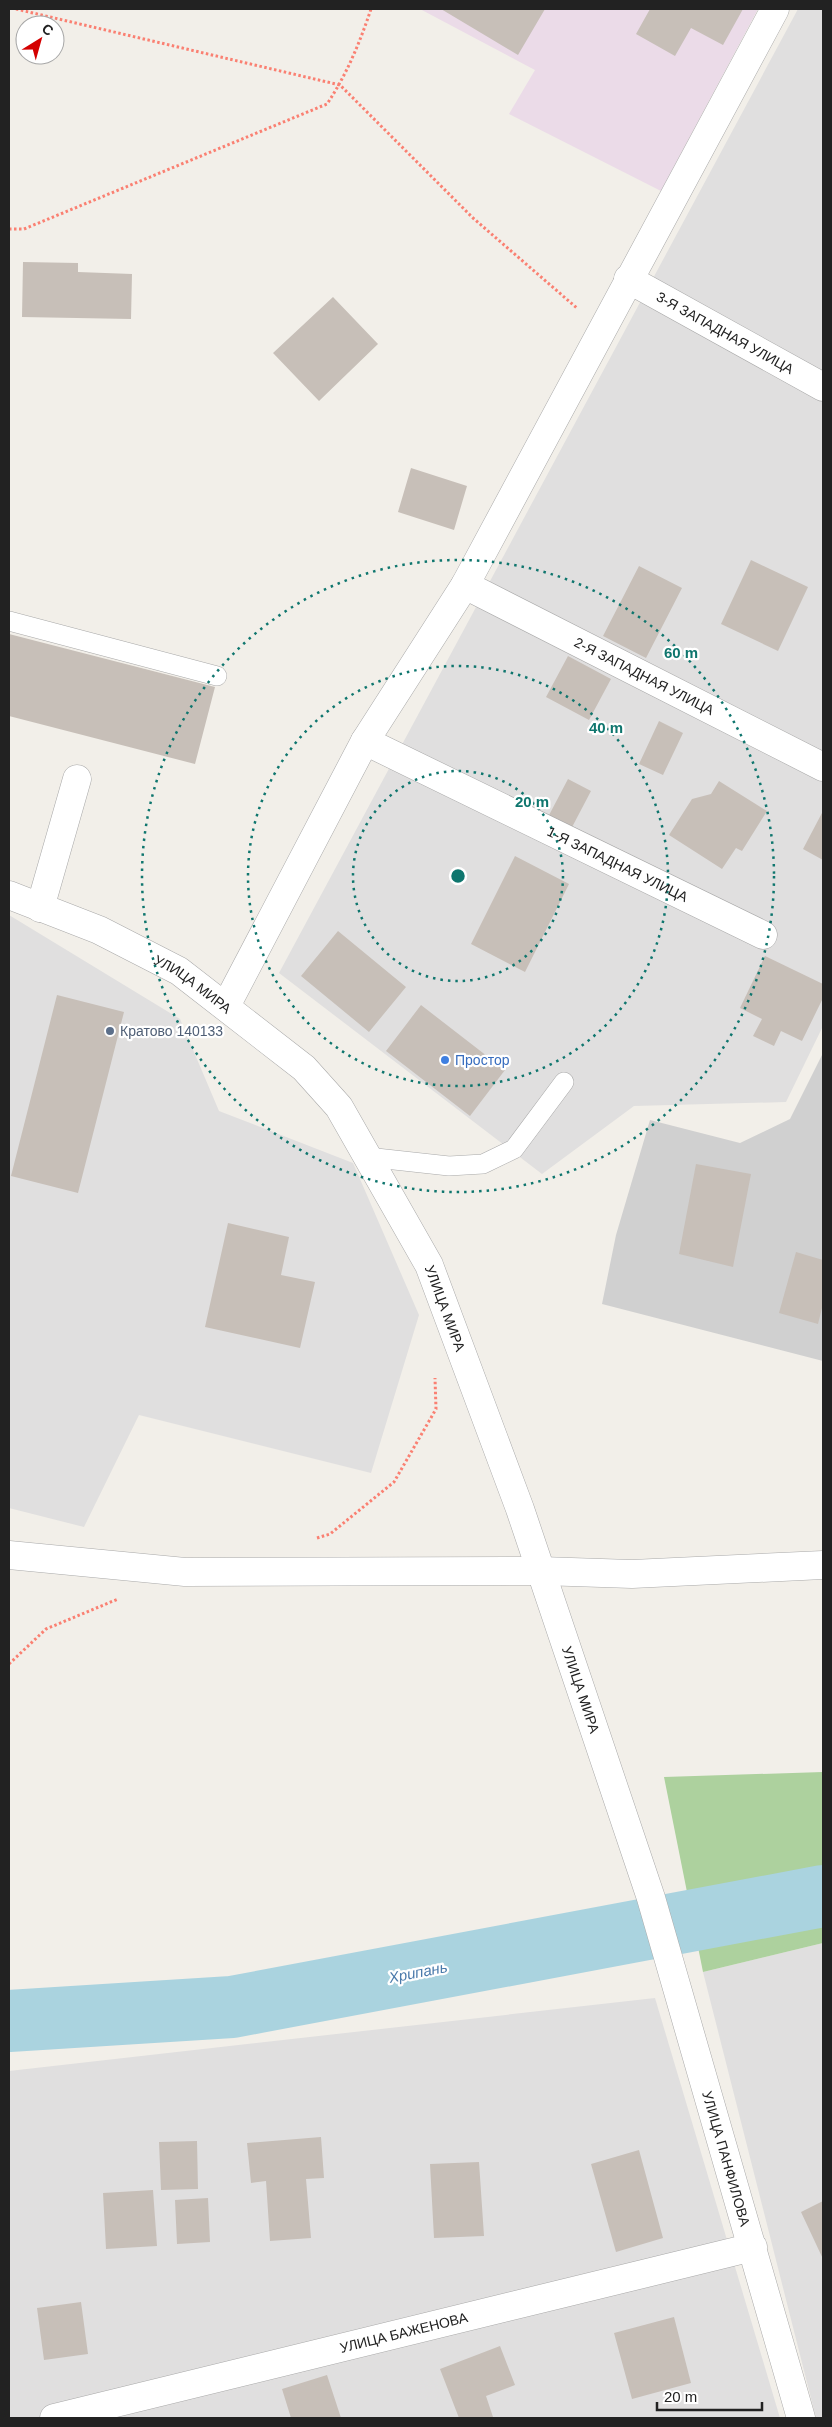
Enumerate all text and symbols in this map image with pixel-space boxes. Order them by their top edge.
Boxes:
north arrow [15,15,65,65]
text: С [39,20,57,39]
street label: 3-Я ЗАПАДНАЯ УЛИЦА [654,288,797,377]
street label: 2-Я ЗАПАДНАЯ УЛИЦА [572,634,717,718]
text: 60 m [664,644,698,661]
text: 40 m [589,719,623,736]
text: 20 m [515,793,549,810]
street label: 1-Я ЗАПАДНАЯ УЛИЦА [545,823,691,905]
centre of rings [449,867,467,885]
street label: УЛИЦА МИРА [151,952,235,1017]
place label: Кратово 140133 [120,1023,223,1039]
marker: Кратово 140133 [104,1025,116,1037]
place label: Простор [455,1052,510,1068]
marker: Простор [439,1054,451,1066]
street label: УЛИЦА МИРА [422,1263,469,1354]
street label: УЛИЦА МИРА [559,1644,603,1736]
water label: Хрипань [386,1958,449,1986]
street label: УЛИЦА ПАНФИЛОВА [699,2089,753,2229]
street label: УЛИЦА БАЖЕНОВА [338,2309,470,2356]
scale bar [657,2380,762,2412]
text: 20 m [664,2388,697,2405]

